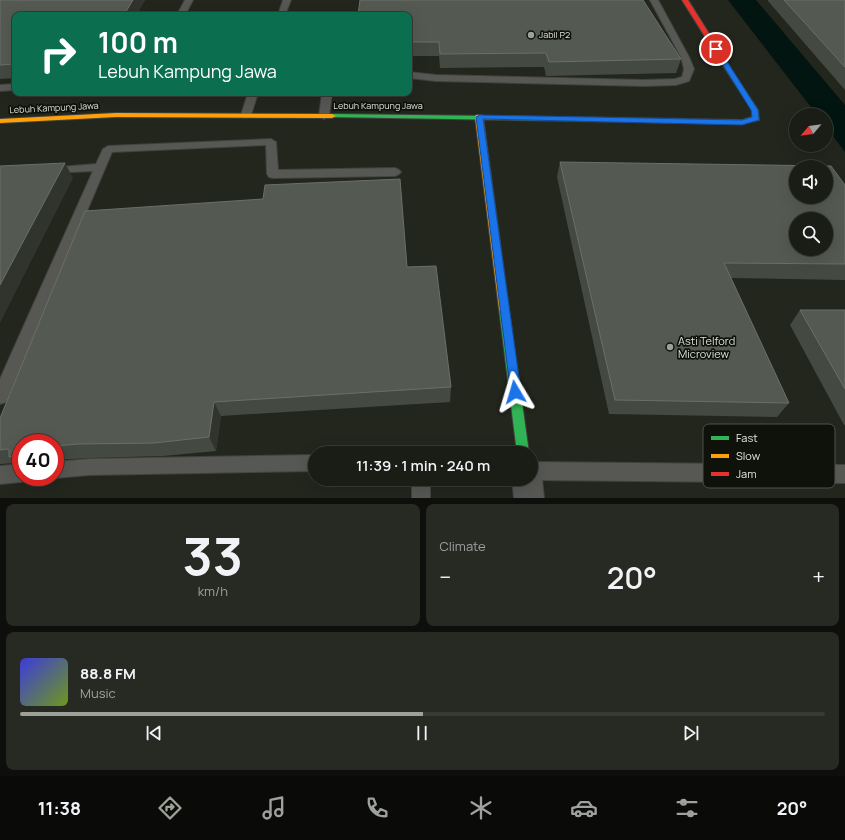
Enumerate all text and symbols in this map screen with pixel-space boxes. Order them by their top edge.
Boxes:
text: 100 m [98,23,178,61]
icon: right [32,28,84,80]
place label: Jabil P2 [539,28,570,41]
marker: Jabil P2 [526,30,536,40]
pin [699,32,733,66]
icon: arrive [705,38,727,60]
text: Lebuh Kampung Jawa [98,59,277,83]
street label: Lebuh Kampung Jawa [9,99,99,116]
street label: Lebuh Kampung Jawa [333,99,423,112]
north arrow [789,108,833,152]
map controls [789,108,833,256]
button: sound [789,160,833,204]
button: search [789,212,833,256]
place label: Asti Telford Microview [678,333,735,361]
marker: Asti Telford Microview [665,342,675,352]
position arrow [494,371,536,413]
legend [703,424,835,488]
text: Fast [736,430,758,445]
speed limit sign: 40 [12,434,64,486]
text: Slow [736,448,761,463]
text: 11:39 · 1 min · 240 m [356,455,490,476]
text: Jam [736,466,757,481]
text: 33 [183,520,243,591]
text: Climate [440,537,486,555]
text: 20° [607,557,657,598]
text: − [440,562,451,592]
text: + [812,562,825,592]
text: km/h [198,582,228,600]
text: 88.8 FM [80,663,136,684]
text: Music [80,684,116,702]
icon: previous [143,722,165,744]
icon: pause [411,722,433,744]
icon: next [680,722,702,744]
icon: directions [156,794,184,822]
icon: music [260,794,288,822]
icon: phone [363,794,391,822]
icon: climate [467,794,495,822]
icon: car [570,794,598,822]
icon: filters [673,794,701,822]
text: 11:38 [38,796,81,820]
text: 20° [777,796,807,820]

